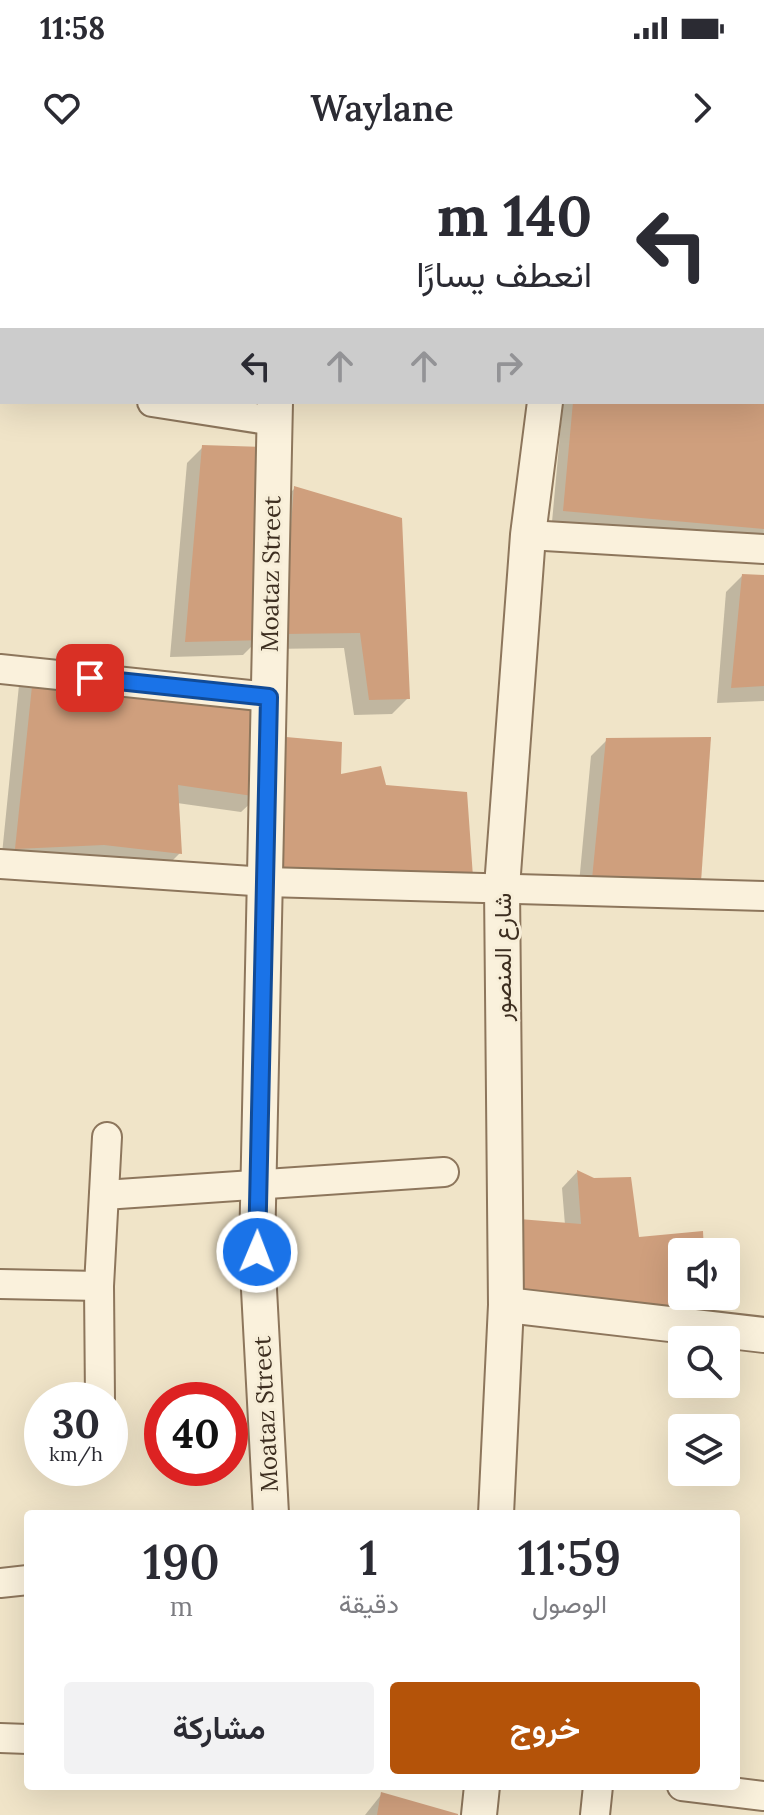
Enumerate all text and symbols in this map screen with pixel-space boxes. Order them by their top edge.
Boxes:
text: 11:58 [40,9,105,47]
text: Waylane [310,85,454,131]
icon: heart [40,86,84,130]
icon: forward [680,86,724,130]
text: 140 m [437,180,592,251]
icon: left [620,192,724,296]
text: انعطف يسارًا [416,251,592,297]
icon: left [234,344,278,388]
icon: ahead [318,344,362,388]
icon: ahead [402,344,446,388]
icon: right [486,344,530,388]
street label: Moataz Street [254,495,287,652]
pin [56,644,124,712]
icon: arrive [68,656,112,700]
street label: شارع المنصور [487,893,519,1022]
position arrow [215,1210,299,1294]
map controls [668,1238,740,1486]
button: sound [668,1238,740,1310]
button: search [668,1326,740,1398]
street label: Moataz Street [246,1334,285,1493]
speed limit sign: 40 [144,1382,248,1486]
text: 30 [52,1398,100,1449]
button: layers [668,1414,740,1486]
text: km/h [49,1441,103,1466]
text: 1 [359,1527,378,1588]
text: 11:59 [518,1527,621,1588]
text: 190 [143,1531,220,1592]
text: دقيقة [339,1587,399,1620]
text: الوصول [532,1587,607,1620]
text: m [170,1590,193,1623]
button: مشاركة [64,1682,374,1774]
button: خروج [390,1682,700,1774]

